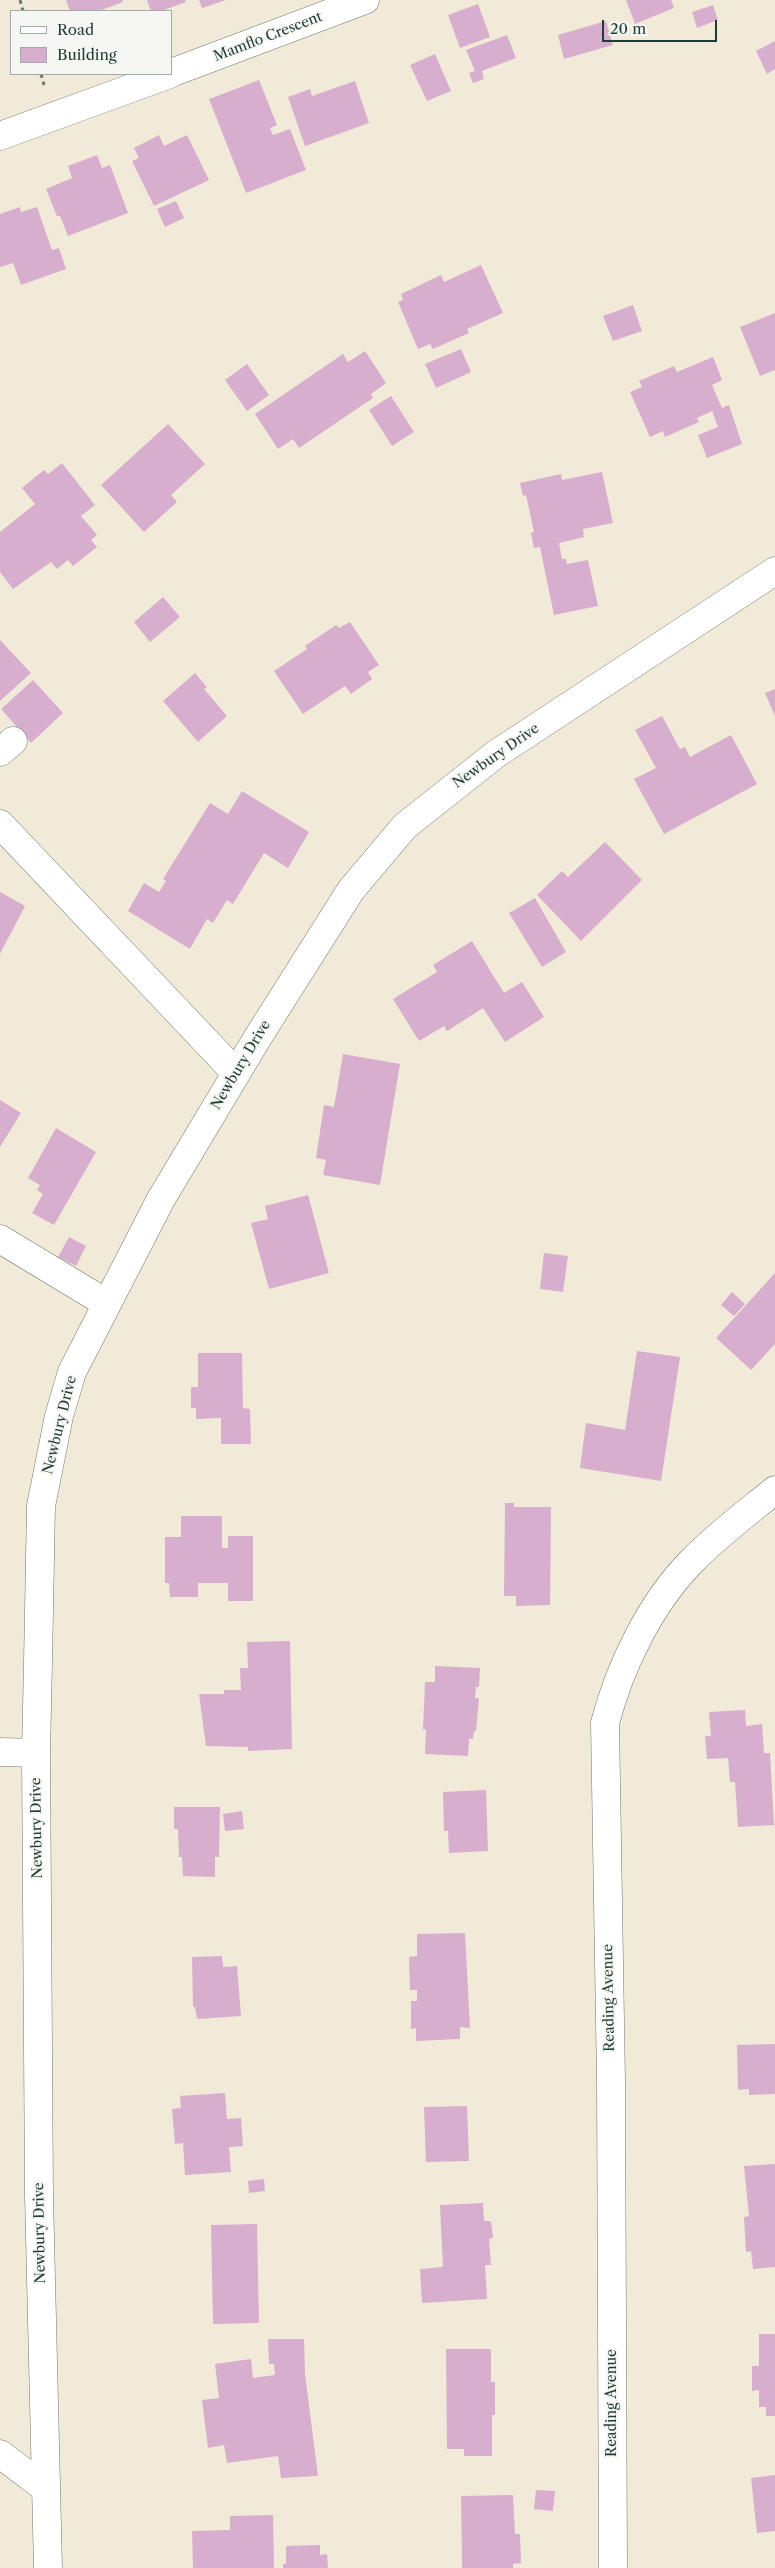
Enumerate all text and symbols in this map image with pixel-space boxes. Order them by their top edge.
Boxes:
street label: Mamflo Crescent [211,9,325,65]
legend [10,10,172,75]
scale bar [605,10,720,42]
text: 20 m [610,19,646,38]
text: Road [57,20,94,39]
text: Building [57,45,117,64]
street label: Newbury Drive [450,720,542,792]
street label: Newbury Drive [208,1017,274,1113]
street label: Newbury Drive [40,1374,80,1476]
street label: Newbury Drive [28,1777,46,1879]
street label: Reading Avenue [600,1944,618,2052]
street label: Newbury Drive [31,2182,49,2284]
street label: Reading Avenue [604,2349,620,2457]

